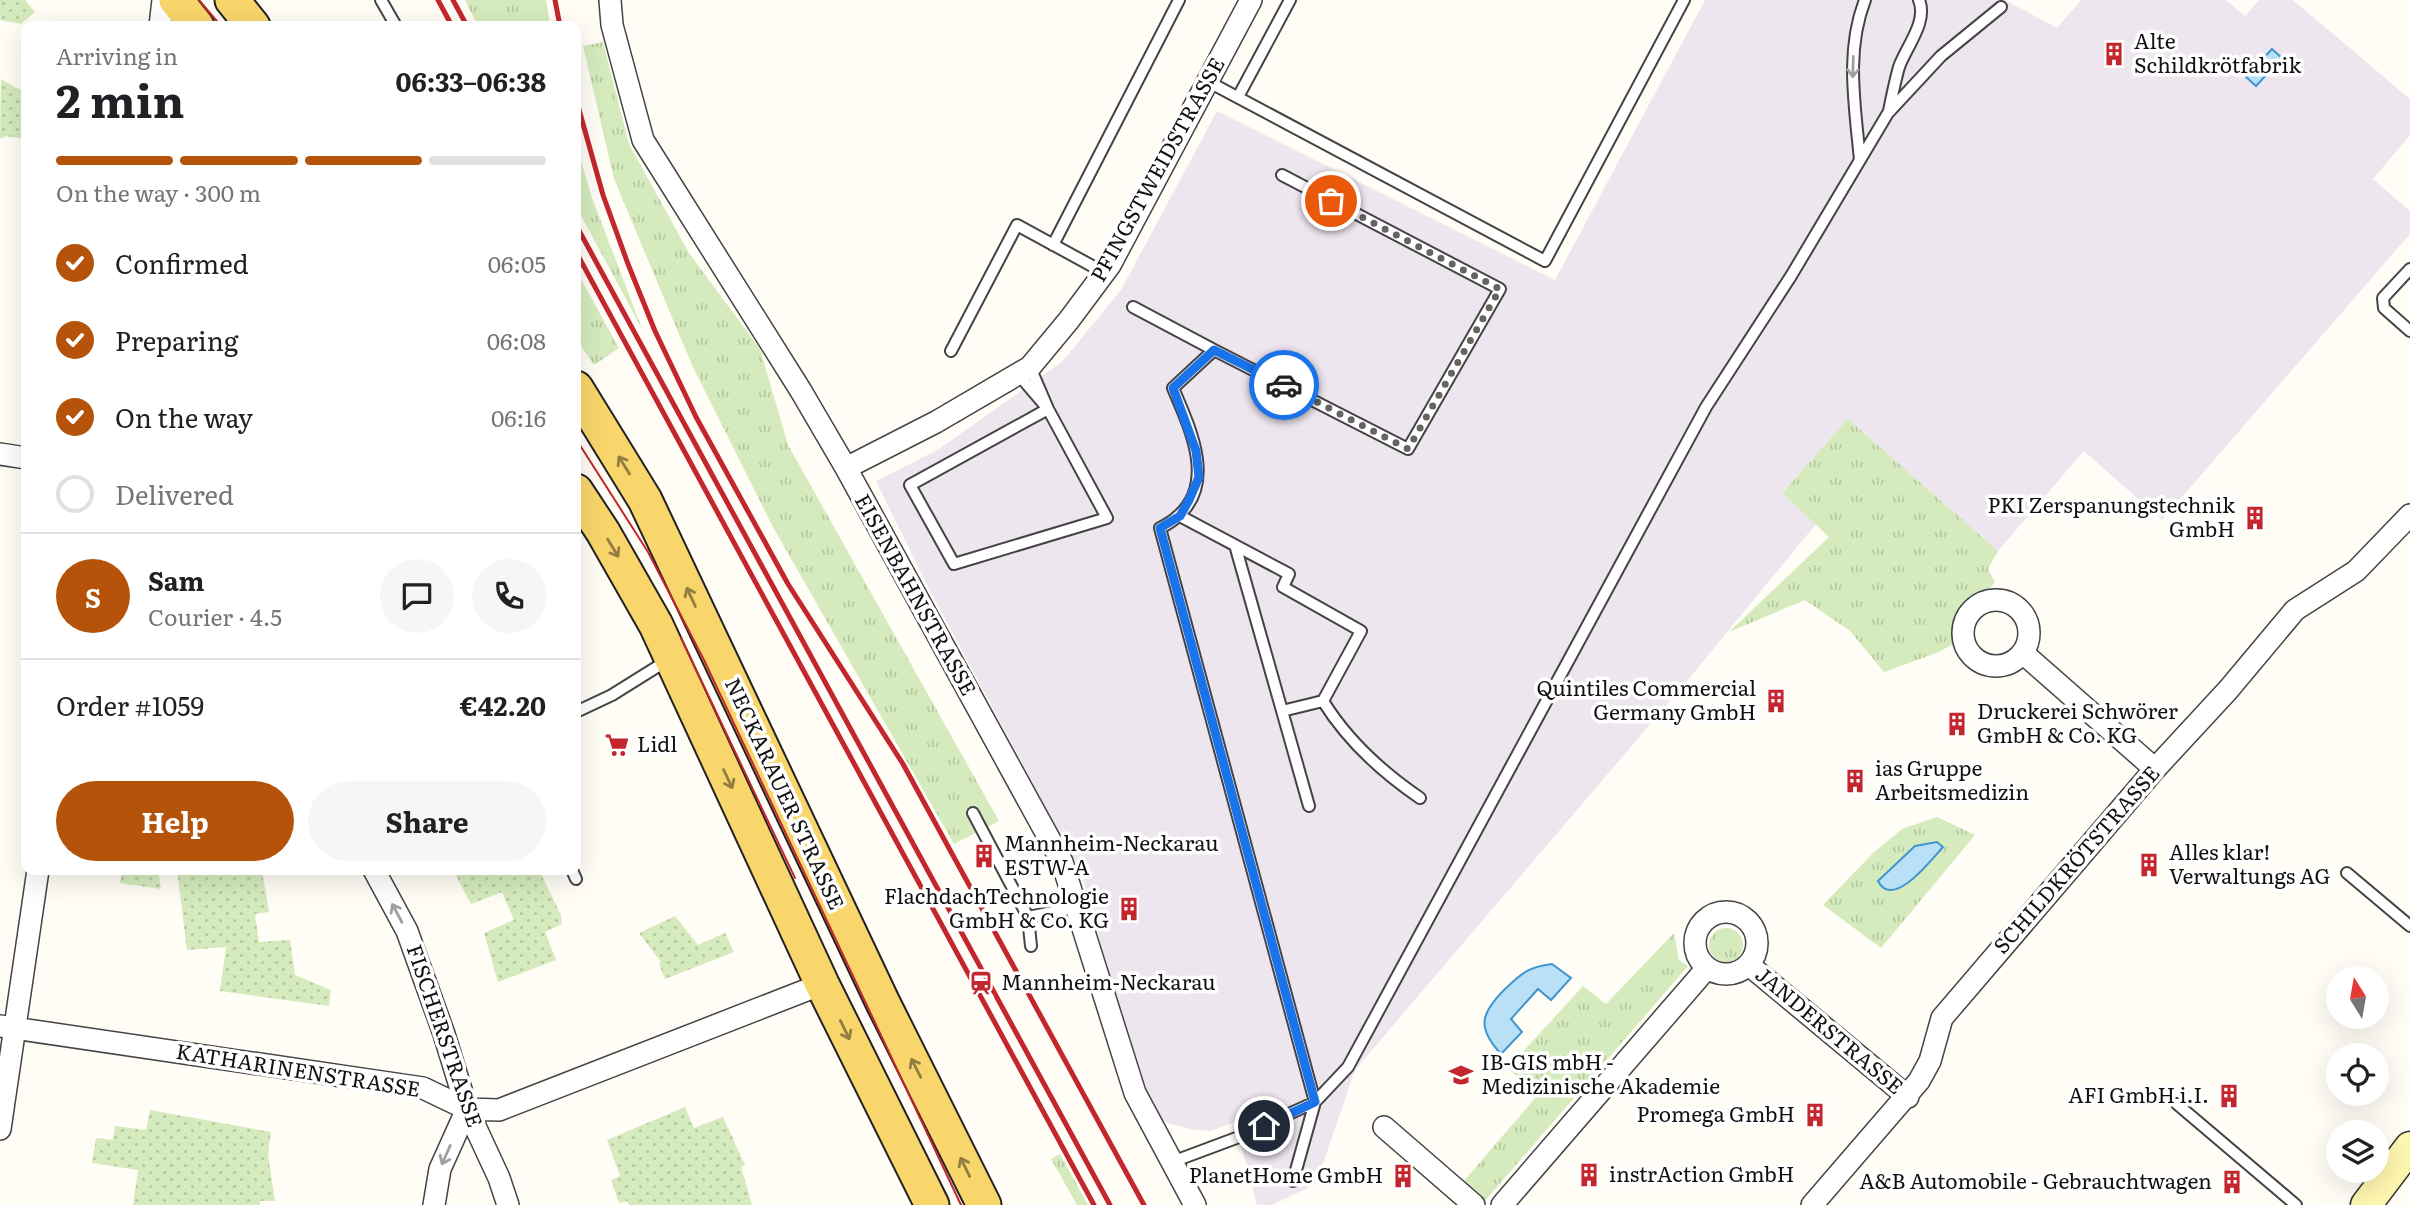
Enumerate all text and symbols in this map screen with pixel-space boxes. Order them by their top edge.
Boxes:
place label: Alte Schildkrötfabrik [2134,24,2301,79]
text: Arriving in [56,38,178,72]
building icon: Alte Schildkrötfabrik [2100,40,2128,68]
street label: PFINGSTWEIDSTRASSE [1081,51,1231,287]
one-way arrow [1847,55,1860,78]
text: 06:33–06:38 [396,61,546,100]
text: 2 min [56,64,185,132]
pin [1301,171,1361,231]
text: On the way · 300 m [56,175,261,209]
icon: bag [1312,182,1350,220]
text: Confirmed [115,243,249,282]
icon: check [56,244,94,282]
text: 06:05 [488,246,546,280]
text: Preparing [115,320,238,359]
icon: check [56,321,94,359]
text: 06:08 [487,323,546,357]
courier [1249,350,1319,420]
icon: car [1265,366,1303,404]
text: On the way [115,397,253,436]
icon: check [56,398,94,436]
text: 06:16 [491,400,546,434]
one-way arrow [617,455,631,475]
text: Delivered [115,474,234,513]
street label: EISENBAHNSTRASSE [849,487,986,700]
place label: PKI Zerspanungstechnik GmbH [1988,488,2235,543]
building icon: PKI Zerspanungstechnik GmbH [2241,504,2269,532]
one-way arrow [606,538,620,558]
button: chat [380,559,454,633]
button: phone [472,559,546,633]
text: Sam [148,560,204,599]
text: S [85,577,101,616]
one-way arrow [684,587,697,608]
text: Courier · 4.5 [148,599,282,633]
place label: Quintiles Commercial Germany GmbH [1536,671,1756,726]
street label: NECKARAUER STRASSE [719,672,854,914]
text: Order #1059 [56,685,204,724]
text: €42.20 [460,685,546,724]
building icon: Quintiles Commercial Germany GmbH [1762,687,1790,715]
place label: Druckerei Schwörer GmbH & Co. KG [1977,694,2178,749]
building icon: Druckerei Schwörer GmbH & Co. KG [1943,710,1971,738]
place label: Lidl [637,727,677,758]
supermarket icon: Lidl [603,731,631,759]
place label: ias Gruppe Arbeitsmedizin [1875,751,2029,806]
street label: SCHILDKRÖTSTRASSE [1985,757,2166,959]
building icon: ias Gruppe Arbeitsmedizin [1841,767,1869,795]
one-way arrow [722,768,736,789]
button: Help [56,781,294,861]
button: Share [308,781,546,861]
place label: Mannheim-Neckarau ESTW-A [1004,826,1218,881]
place label: Alles klar! Verwaltungs AG [2169,835,2331,890]
building icon: Mannheim-Neckarau ESTW-A [970,842,998,870]
building icon: Alles klar! Verwaltungs AG [2135,851,2163,879]
place label: FlachdachTechnologie GmbH & Co. KG [884,879,1109,934]
building icon: FlachdachTechnologie GmbH & Co. KG [1115,895,1143,923]
one-way arrow [390,903,404,923]
street label: FISCHERSTRASSE [401,940,492,1131]
street label: JANDERSTRASSE [1750,958,1911,1100]
place label: Mannheim-Neckarau [1001,965,1215,996]
north arrow [2326,966,2389,1029]
map controls [2326,966,2389,1183]
station icon: Mannheim-Neckarau [967,969,995,997]
one-way arrow [838,1019,852,1040]
street label: KATHARINENSTRASSE [174,1034,423,1103]
button: locate [2326,1043,2389,1106]
place label: IB-GIS mbH - Medizinische Akademie [1481,1045,1720,1100]
one-way arrow [909,1058,923,1079]
school or university icon: IB-GIS mbH - Medizinische Akademie [1447,1061,1475,1089]
place label: AFI GmbH i.I. [2068,1078,2209,1109]
building icon: AFI GmbH i.I. [2215,1082,2243,1110]
pin [1234,1096,1294,1156]
place label: Promega GmbH [1636,1097,1795,1128]
building icon: Promega GmbH [1801,1101,1829,1129]
icon: home [1245,1107,1283,1145]
button: layers [2326,1120,2389,1183]
one-way arrow [439,1144,452,1166]
one-way arrow [958,1157,972,1178]
place label: instrAction GmbH [1609,1157,1794,1188]
place label: PlanetHome GmbH [1189,1158,1383,1189]
building icon: instrAction GmbH [1575,1161,1603,1189]
building icon: PlanetHome GmbH [1389,1162,1417,1190]
place label: A&B Automobile - Gebrauchtwagen [1859,1164,2212,1195]
building icon: A&B Automobile - Gebrauchtwagen [2218,1168,2246,1196]

